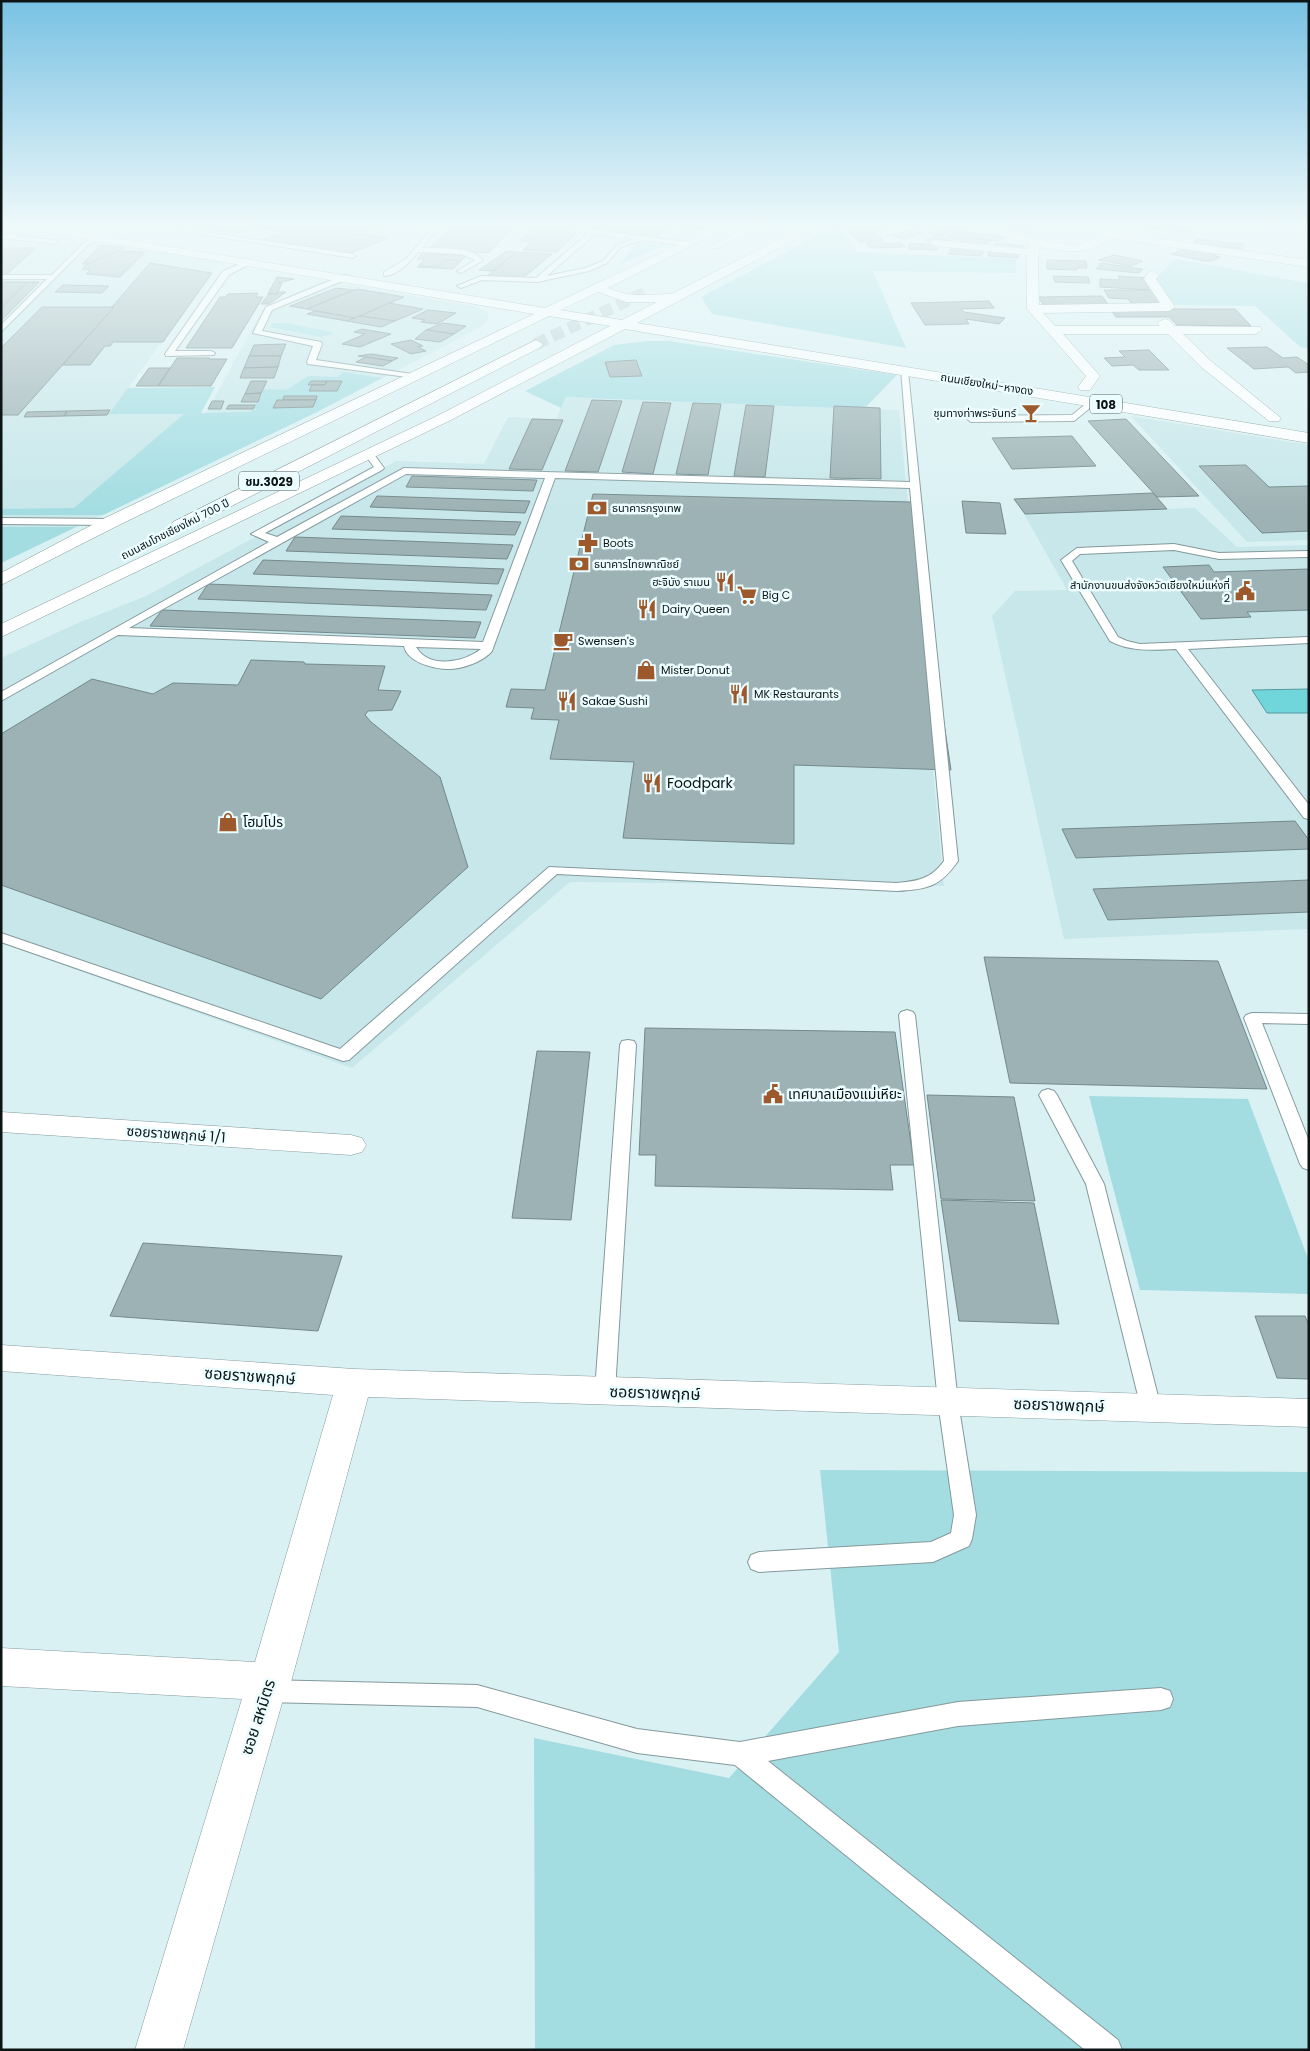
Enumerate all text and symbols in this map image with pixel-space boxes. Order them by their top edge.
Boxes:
street label: ถนนเชียงใหม่-หางดง [939,369,1035,399]
road number: 108 [1090,394,1122,414]
bar icon: ชุมทางท่าพระจันทร์ [1020,402,1042,424]
place label: ชุมทางท่าพระจันทร์ [934,405,1017,421]
road number: ชม.3029 [239,472,299,491]
street label: ถนนสมโภชเชียงใหม่ 700 ปี [118,495,232,563]
bank icon: ธนาคารกรุงเทพ [586,497,608,519]
place label: ธนาคารกรุงเทพ [612,500,682,516]
pharmacy icon: Boots [577,532,599,554]
place label: Boots [603,535,634,551]
bank icon: ธนาคารไทยพาณิชย์ [568,553,590,575]
place label: ธนาคารไทยพาณิชย์ [594,556,679,572]
restaurant icon: ฮะจิบัง ราเมน [714,571,736,593]
place label: ฮะจิบัง ราเมน [652,574,710,590]
place label: สำนักงานขนส่งจังหวัดเชียงใหม่แห่งที่ 2 [1070,577,1230,606]
public building icon: สำนักงานขนส่งจังหวัดเชียงใหม่แห่งที่ 2 [1234,580,1256,602]
supermarket icon: Big C [736,584,758,606]
place label: Big C [762,587,790,603]
restaurant icon: Dairy Queen [636,598,658,620]
place label: Dairy Queen [662,601,730,617]
cafe icon: Swensen's [552,630,574,652]
place label: Swensen's [578,633,635,649]
shop icon: Mister Donut [635,659,657,681]
place label: Mister Donut [661,662,730,678]
restaurant icon: MK Restaurants [728,683,750,705]
place label: MK Restaurants [754,686,839,702]
restaurant icon: Sakae Sushi [556,690,578,712]
place label: Sakae Sushi [582,693,648,709]
restaurant icon: Foodpark [641,772,663,794]
place label: Foodpark [667,773,734,793]
shop icon: โฮมโปร [217,811,239,833]
place label: โฮมโปร [243,812,283,832]
public building icon: เทศบาลเมืองแม่เหียะ [762,1083,784,1105]
place label: เทศบาลเมืองแม่เหียะ [788,1084,902,1104]
street label: ซอยราชพฤกษ์ 1/1 [126,1121,226,1147]
street label: ซอยราชพฤกษ์ [204,1361,296,1391]
street label: ซอยราชพฤกษ์ [609,1380,701,1406]
street label: ซอยราชพฤกษ์ [1013,1392,1105,1418]
street label: ซอย สหมิตร [235,1676,281,1758]

